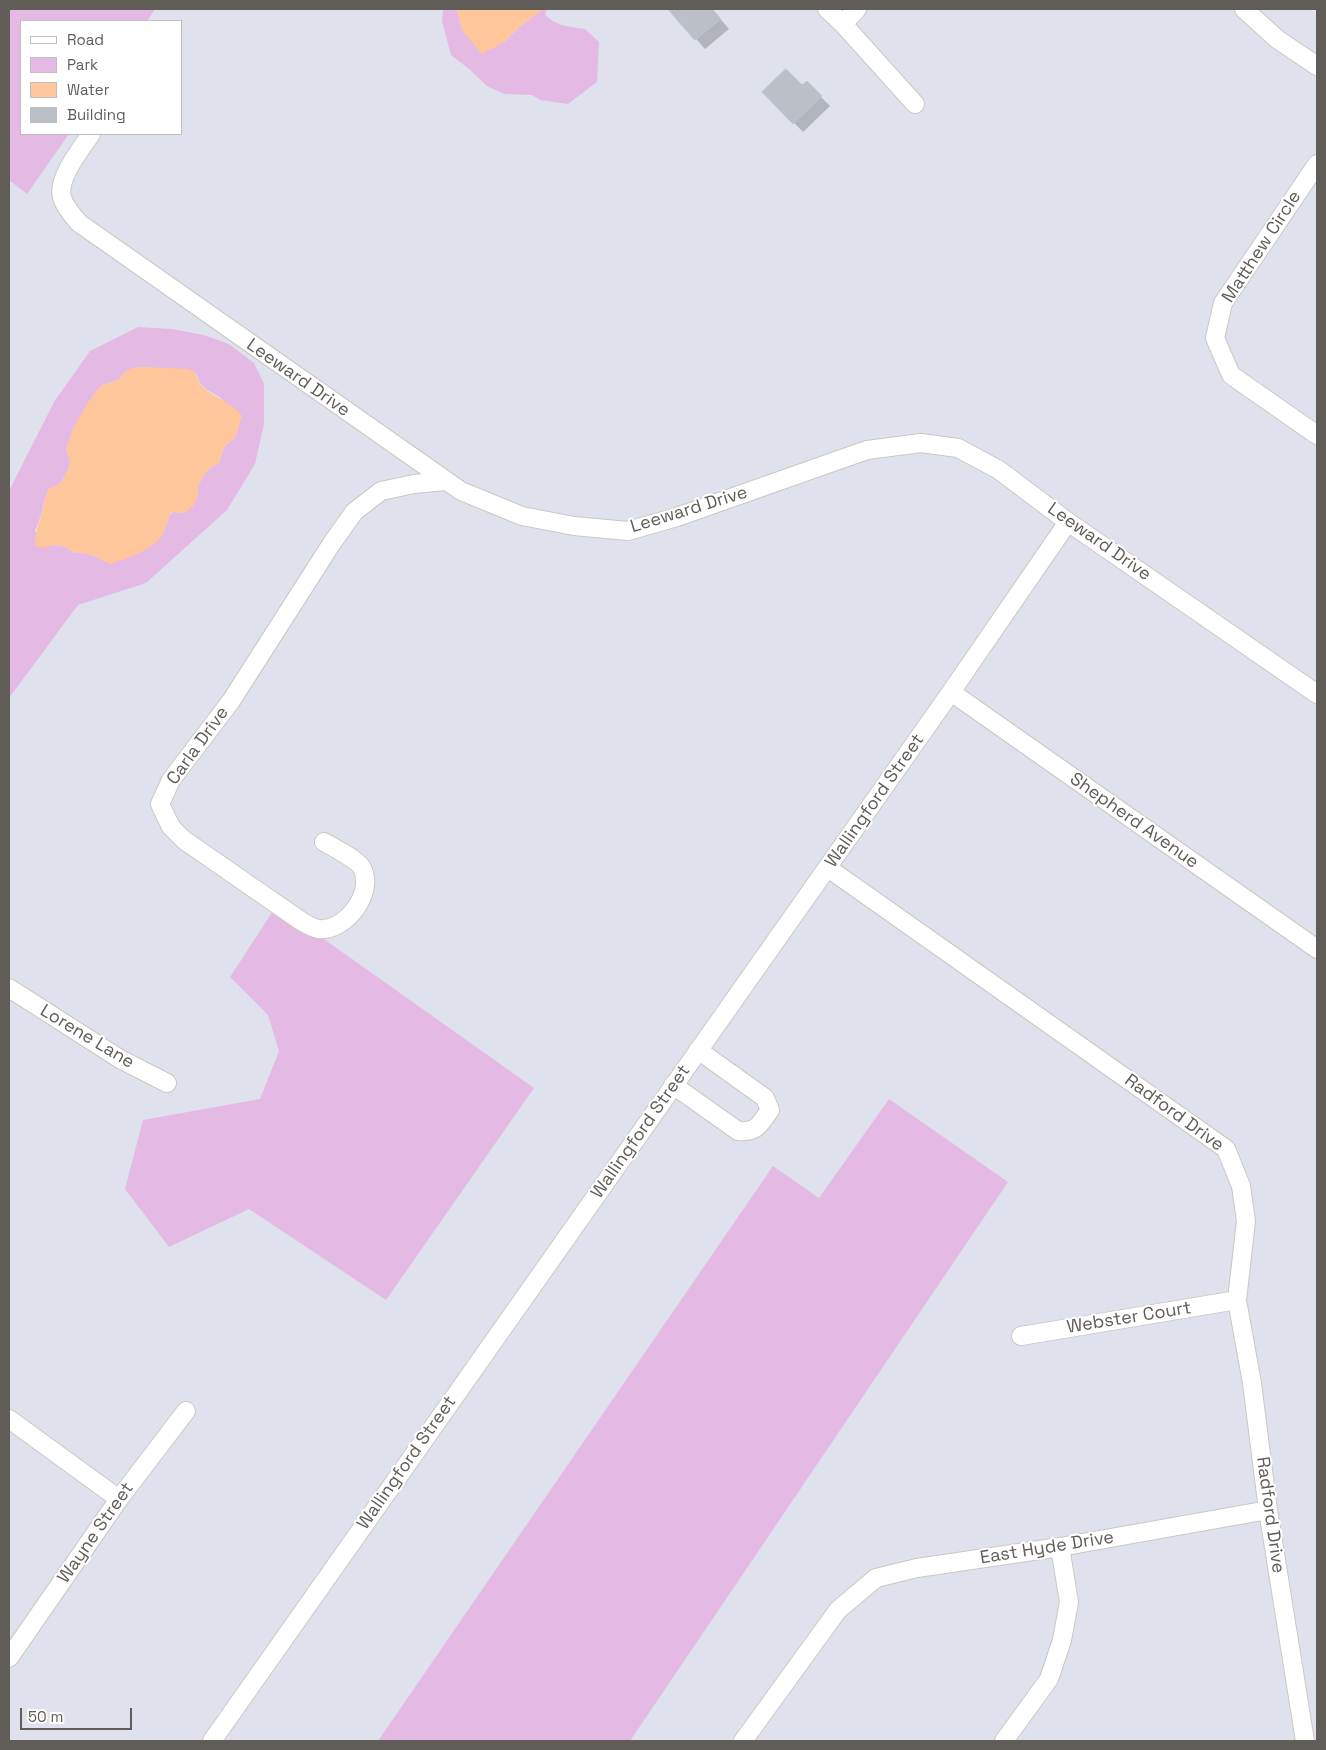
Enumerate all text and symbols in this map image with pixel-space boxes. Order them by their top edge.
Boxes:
legend [20,20,182,135]
text: Road [67,30,104,49]
text: Park [67,55,98,74]
text: Water [67,80,109,99]
text: Building [67,105,126,124]
street label: Matthew Circle [1218,187,1306,307]
street label: Leeward Drive [242,334,354,422]
street label: Leeward Drive [628,482,750,538]
street label: Leeward Drive [1043,498,1155,586]
street label: Carla Drive [162,703,234,789]
street label: Wallingford Street [821,730,929,872]
street label: Shepherd Avenue [1065,768,1203,874]
street label: Lorene Lane [36,1000,138,1074]
street label: Wallingford Street [587,1061,695,1203]
street label: Radford Drive [1120,1070,1228,1156]
street label: Webster Court [1065,1297,1193,1339]
street label: Wallingford Street [353,1392,461,1534]
street label: Radford Drive [1251,1455,1289,1575]
street label: Wayne Street [53,1478,139,1588]
street label: East Hyde Drive [978,1527,1116,1569]
scale bar [22,1698,135,1730]
text: 50 m [28,1707,63,1726]

